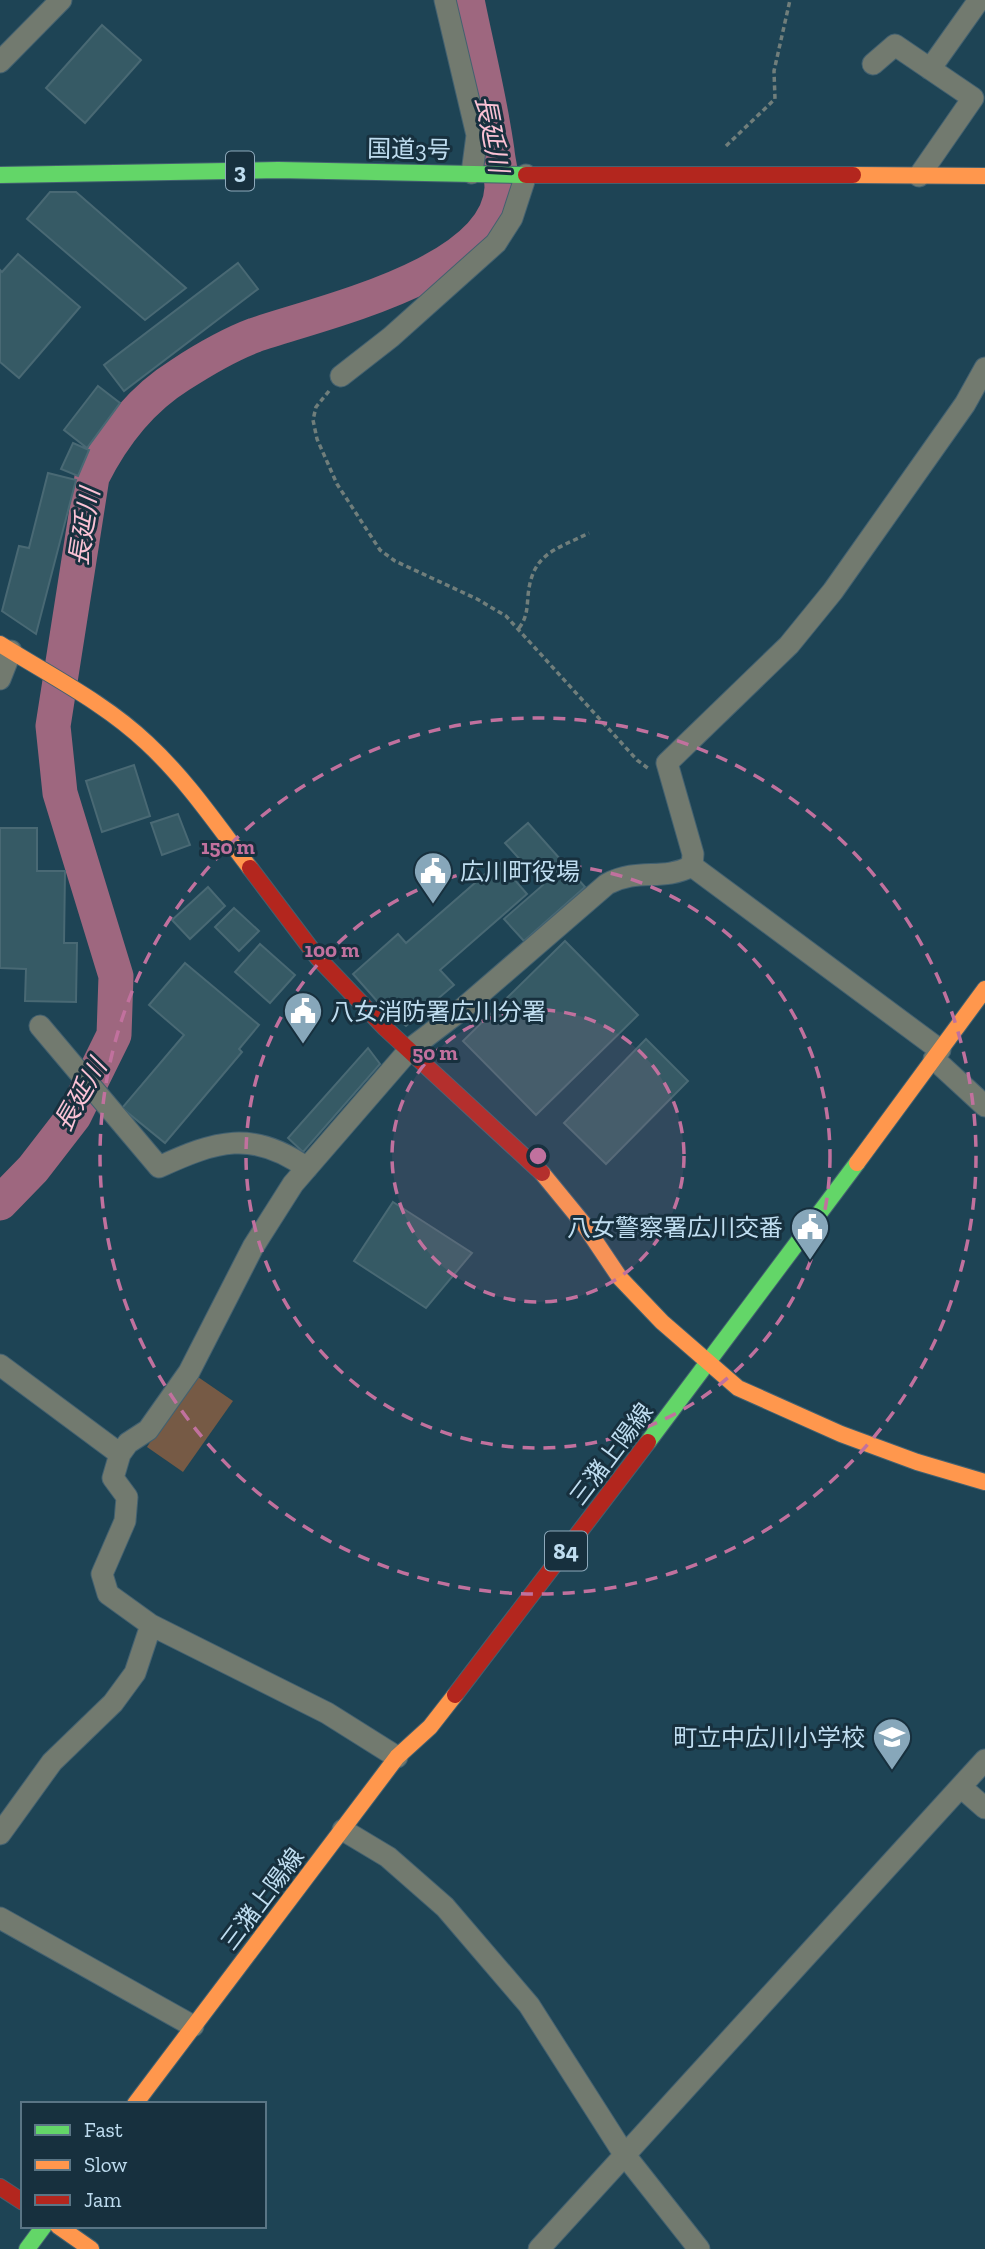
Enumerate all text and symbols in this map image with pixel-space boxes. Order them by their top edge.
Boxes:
water label: 長延川 [469,93,516,178]
street label: 国道3号 [367,134,451,164]
road number: 3 [226,152,254,190]
water label: 長延川 [62,483,106,568]
text: 150 m [201,834,256,859]
public building icon: 広川町役場 [412,850,454,905]
place label: 広川町役場 [460,857,580,886]
text: 100 m [305,937,360,962]
public building icon: 八女消防署広川分署 [282,990,324,1045]
place label: 八女消防署広川分署 [330,997,546,1026]
text: 50 m [412,1040,458,1065]
water label: 長延川 [47,1051,115,1137]
centre of rings [526,1144,550,1168]
public building icon: 八女警察署広川交番 [789,1206,831,1261]
place label: 八女警察署広川交番 [567,1213,783,1242]
street label: 三潴上陽線 [563,1397,659,1511]
road number: 84 [545,1532,587,1570]
school or university icon: 町立中広川小学校 [871,1716,913,1771]
place label: 町立中広川小学校 [673,1723,865,1752]
street label: 三潴上陽線 [214,1842,310,1956]
legend [21,2102,266,2228]
text: Fast [84,2117,123,2142]
text: Slow [84,2152,127,2177]
text: Jam [84,2187,121,2212]

